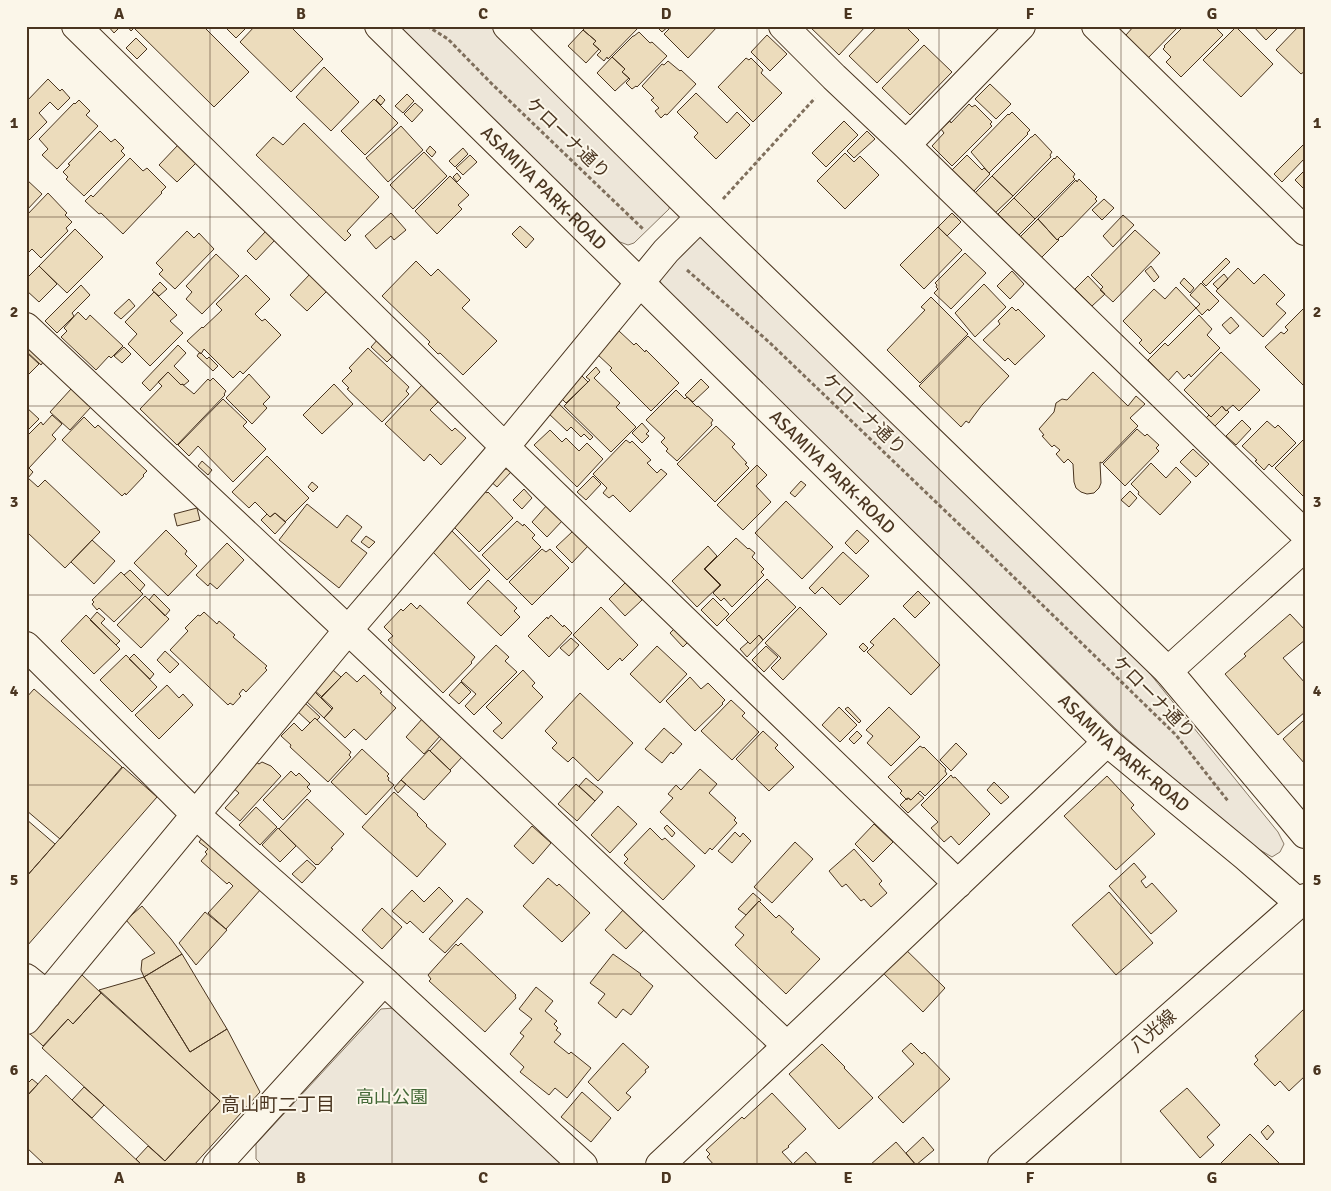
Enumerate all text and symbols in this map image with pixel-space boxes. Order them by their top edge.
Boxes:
text: A [114,4,125,24]
text: B [296,4,306,24]
text: C [478,4,488,24]
text: D [661,4,672,24]
text: E [843,4,853,24]
text: F [1026,4,1035,24]
text: G [1207,4,1217,24]
street label: ケローナ通り [522,93,614,183]
text: 1 [10,113,19,133]
text: 1 [1313,113,1322,133]
street label: ASAMIYA PARK-ROAD [476,121,611,255]
text: 2 [10,302,18,322]
text: 2 [1313,302,1321,322]
street label: ケローナ通り [818,369,910,459]
street label: ASAMIYA PARK-ROAD [765,405,900,539]
text: 3 [10,492,18,512]
text: 3 [1313,492,1321,512]
street label: ケローナ通り [1108,651,1200,743]
text: 4 [10,681,19,701]
text: 4 [1313,681,1322,701]
street label: ASAMIYA PARK-ROAD [1054,689,1194,817]
text: 5 [10,870,18,890]
text: 5 [1313,870,1321,890]
street label: 八光線 [1125,1005,1181,1057]
text: 6 [10,1060,19,1080]
text: 6 [1313,1060,1322,1080]
park label: 高山公園 [356,1086,428,1108]
district label: 高山町二丁目 [221,1093,335,1117]
text: A [114,1168,125,1188]
text: B [296,1168,306,1188]
text: C [478,1168,488,1188]
text: D [661,1168,672,1188]
text: E [843,1168,853,1188]
text: F [1026,1168,1035,1188]
text: G [1207,1168,1217,1188]

